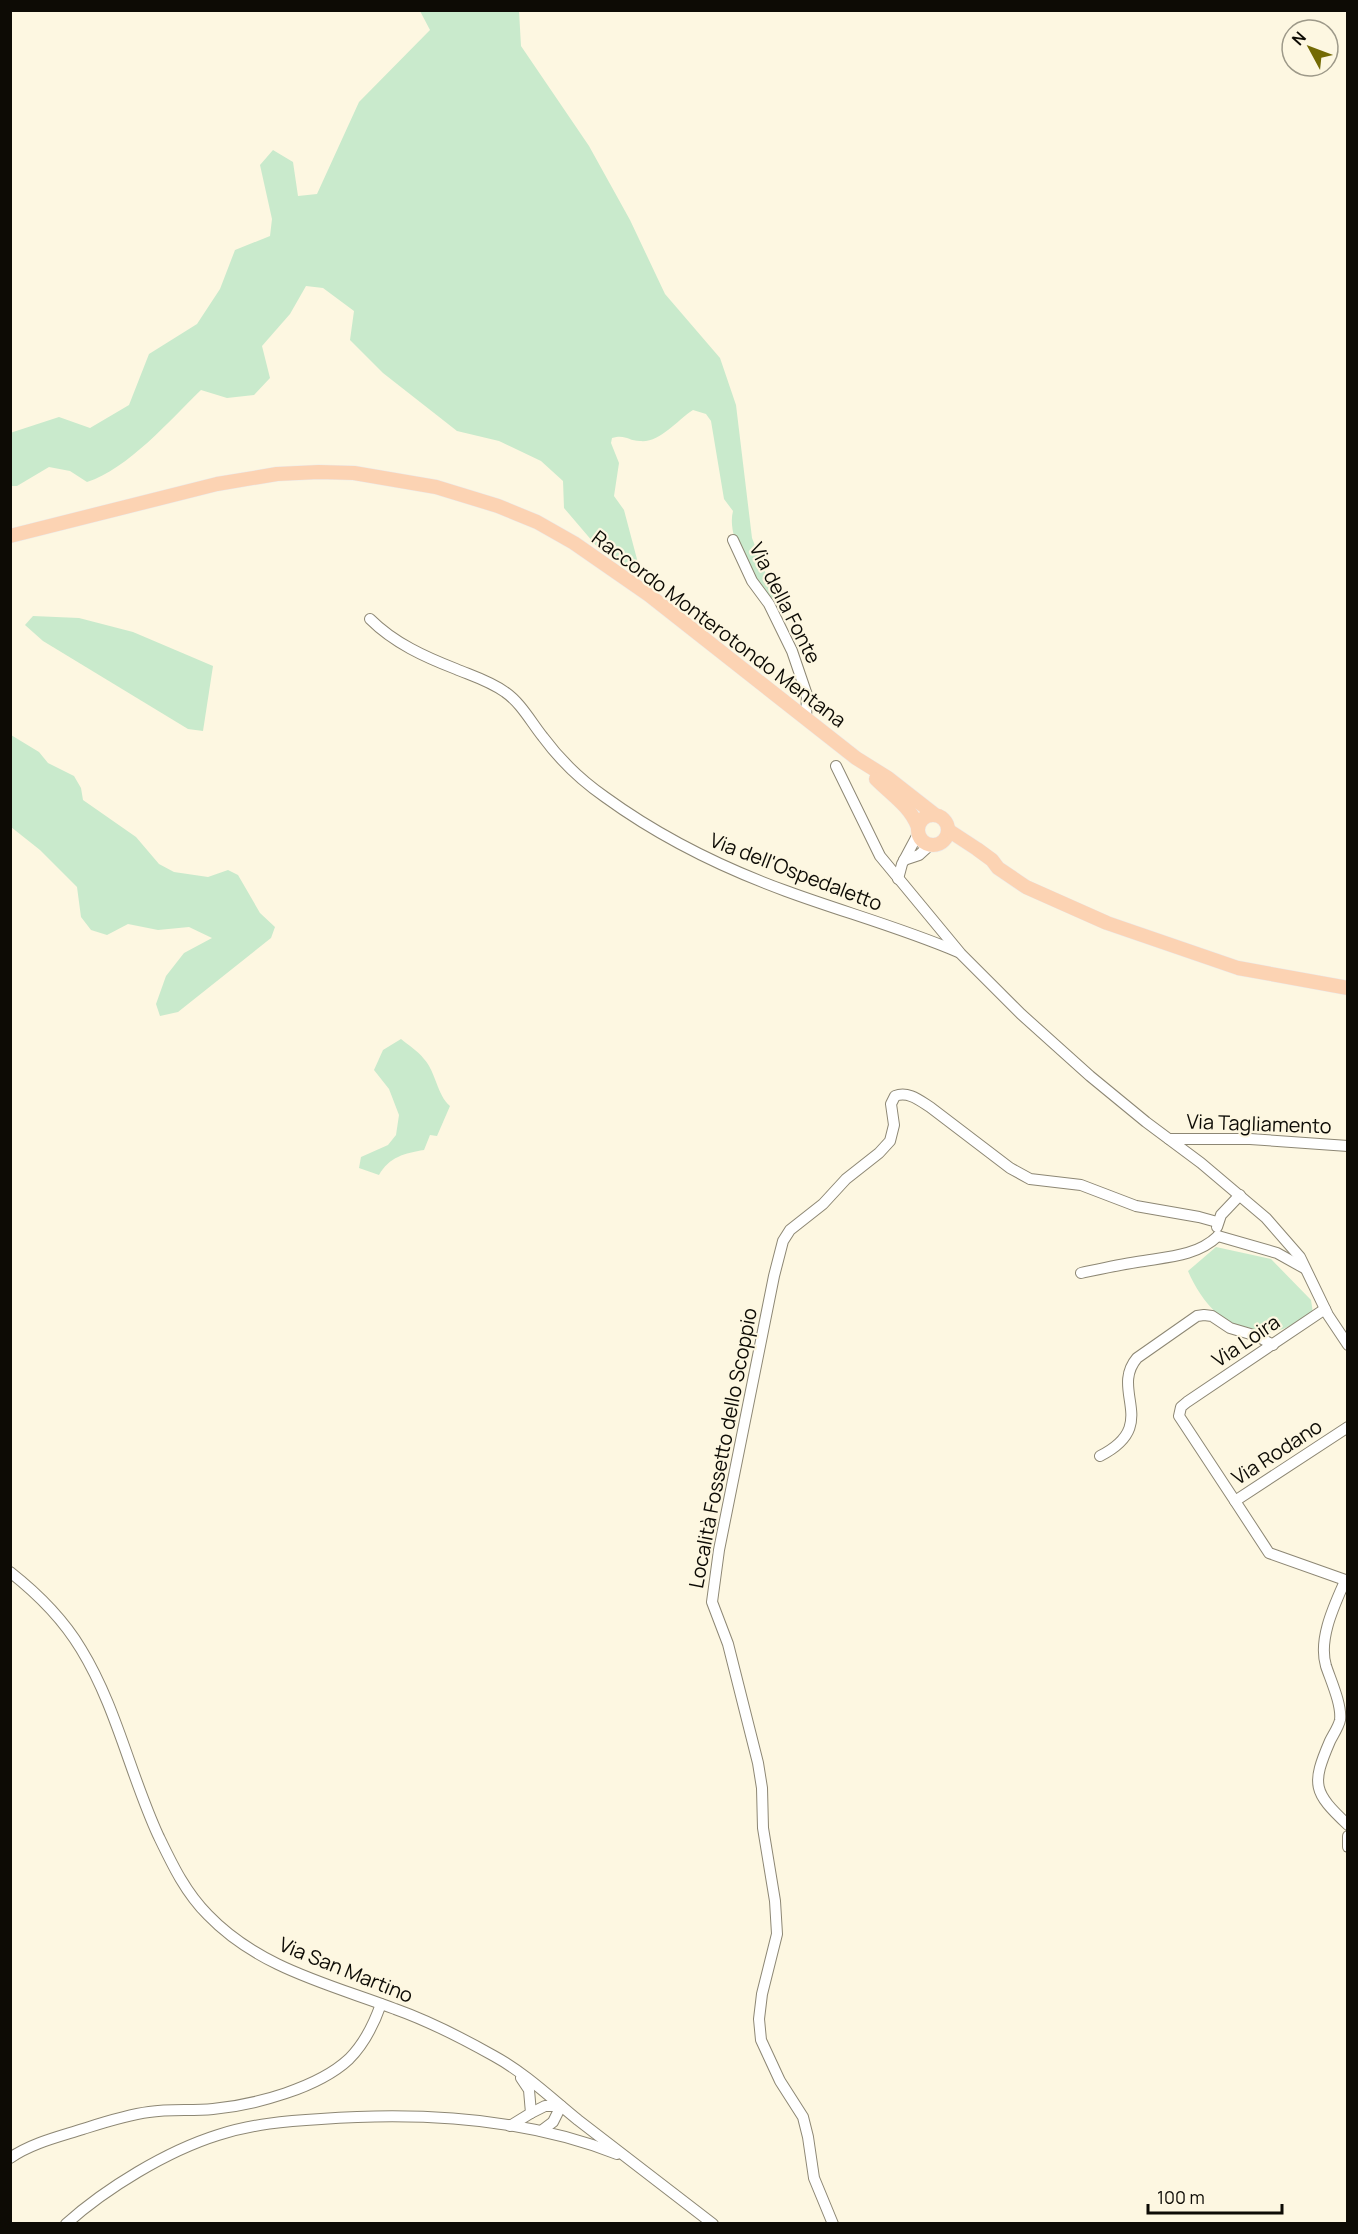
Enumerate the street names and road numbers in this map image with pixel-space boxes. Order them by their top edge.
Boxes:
street label: Raccordo Monterotondo Mentana [587,524,852,733]
street label: Via della Fonte [743,538,827,668]
street label: Via dell'Ospedaletto [706,826,886,917]
street label: Via Tagliamento [1186,1107,1332,1140]
street label: Località Fossetto dello Scoppio [682,1305,763,1591]
street label: Via Loira [1207,1308,1285,1373]
street label: Via Rodano [1226,1412,1327,1491]
street label: Via San Martino [275,1930,417,2009]

